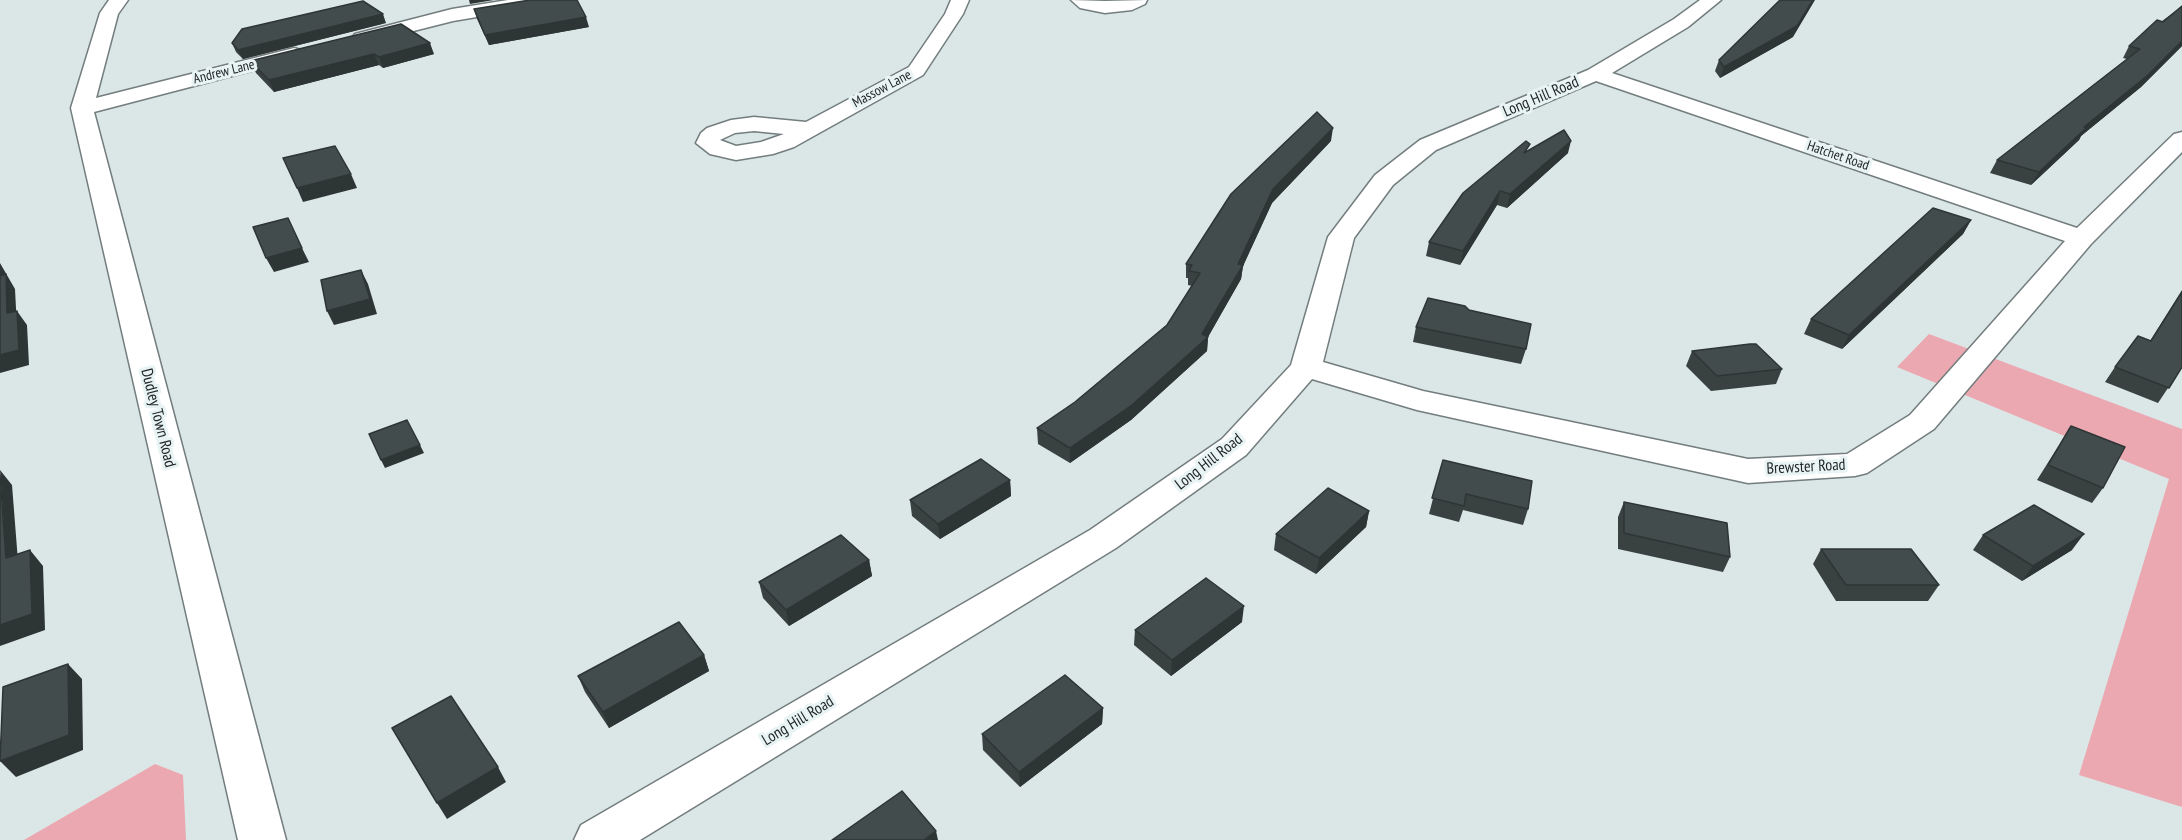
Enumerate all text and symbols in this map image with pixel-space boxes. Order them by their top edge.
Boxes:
street label: Andrew Lane [192,56,256,88]
street label: Massow Lane [850,66,914,112]
street label: Long Hill Road [1500,72,1582,122]
street label: Hatchet Road [1805,138,1871,174]
street label: Dudley Town Road [136,367,180,469]
street label: Long Hill Road [1171,430,1247,494]
street label: Brewster Road [1766,455,1846,479]
street label: Long Hill Road [759,692,837,750]

